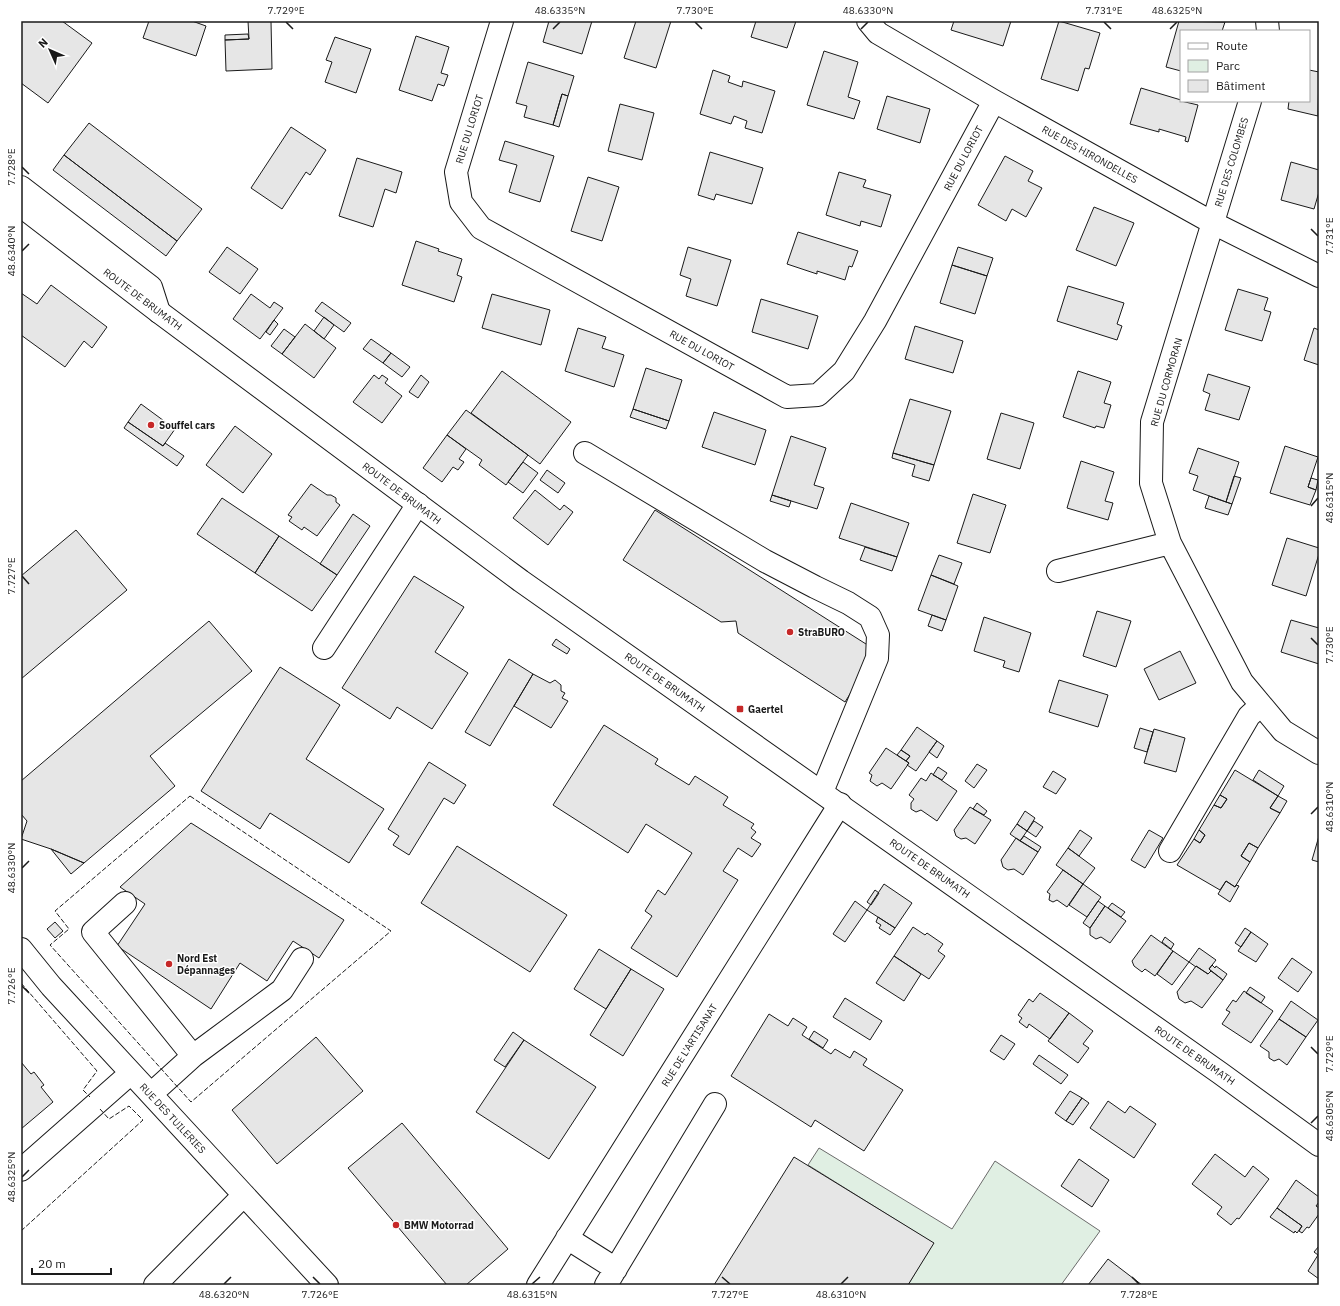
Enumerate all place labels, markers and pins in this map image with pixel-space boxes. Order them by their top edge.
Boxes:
place label: Souffel cars [159,419,215,432]
marker: Souffel cars [146,420,156,430]
place label: StraBURO [798,626,845,639]
marker: StraBURO [785,627,795,637]
place label: Gaertel [748,703,783,716]
marker: Gaertel [735,704,745,714]
place label: Nord Est Dépannages [177,952,235,977]
marker: Nord Est Dépannages [164,959,174,969]
place label: BMW Motorrad [404,1219,474,1232]
marker: BMW Motorrad [391,1220,401,1230]

